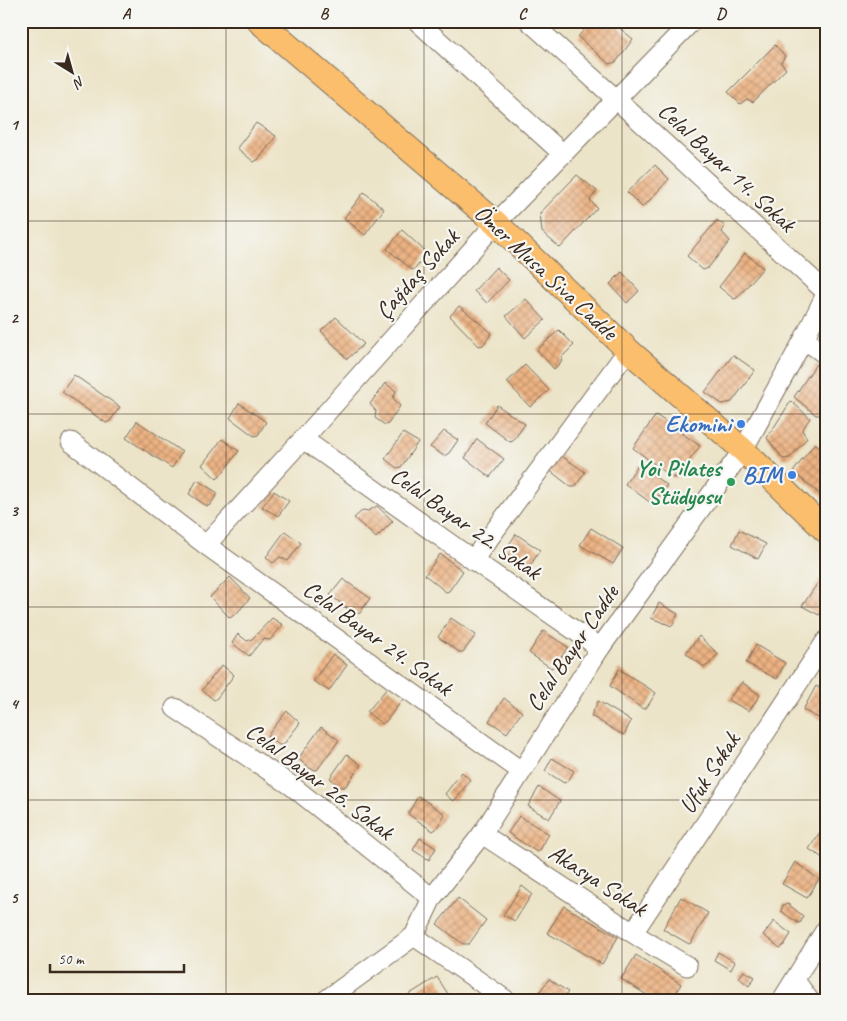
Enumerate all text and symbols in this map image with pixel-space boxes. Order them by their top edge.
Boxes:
text: A [122,4,132,24]
text: B [320,4,330,24]
text: C [518,4,528,24]
text: D [716,4,727,24]
north arrow [48,48,98,98]
text: N [69,73,88,93]
street label: Celal Bayar 14. Sokak [652,96,804,240]
text: 1 [10,115,19,135]
street label: Ömer Musa Siva Cadde [468,198,626,348]
street label: Çağdaş Sokak [369,221,467,325]
text: 2 [10,308,19,328]
place label: Ekomini [665,409,734,439]
marker: Ekomini [735,418,747,430]
place label: Yoi Pilates Stüdyosu [636,453,724,511]
street label: Celal Bayar 22. Sokak [385,460,549,587]
place label: BIM [742,460,785,490]
marker: BIM [786,469,798,481]
marker: Yoi Pilates Stüdyosu [725,476,737,488]
text: 3 [10,501,19,521]
street label: Celal Bayar 24. Sokak [297,574,460,704]
street label: Celal Bayar Cadde [519,577,626,717]
text: 4 [10,694,19,714]
street label: Celal Bayar 26. Sokak [240,716,402,848]
street label: Ufuk Sokak [672,725,747,819]
street label: Akasya Sokak [543,837,655,924]
text: 5 [11,888,20,908]
scale bar [50,941,184,973]
text: 50 m [58,950,85,969]

